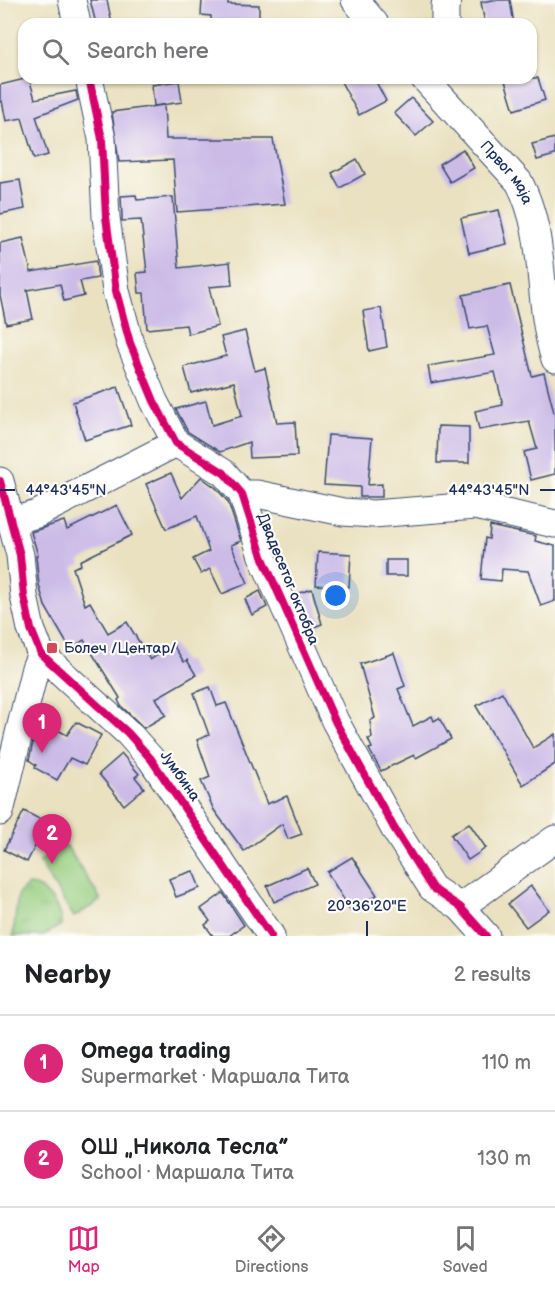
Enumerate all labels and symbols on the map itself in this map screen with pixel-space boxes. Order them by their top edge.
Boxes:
street label: Првог маја [476,136,537,207]
text: 44°43'45"N [26,481,106,500]
text: 44°43'45"N [449,481,529,500]
street label: Двадесетог октобра [253,510,323,648]
your location [321,581,350,610]
place label: Болеч /Центар/ [64,639,177,658]
marker: Болеч /Центар/ [45,641,59,655]
pin: 1 [22,704,62,753]
street label: Јумбина [156,747,204,805]
pin: 2 [32,814,72,864]
text: 20°36'20"E [327,897,407,916]

